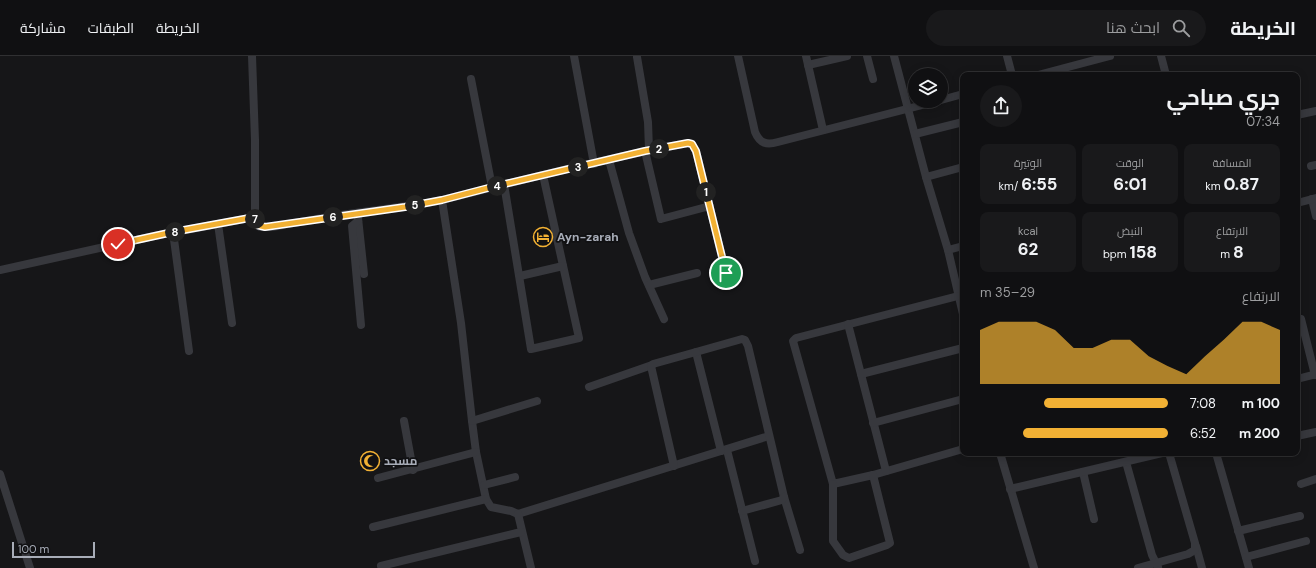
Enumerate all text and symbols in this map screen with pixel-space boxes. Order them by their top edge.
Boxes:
search box [926,10,1206,46]
text: الخريطة [1230,16,1296,41]
icon: search [1170,17,1192,39]
text: ابحث هنا [1106,18,1160,38]
text: مشاركة [20,19,66,37]
text: الطبقات [88,19,134,37]
text: الخريطة [156,19,200,37]
map controls [908,68,948,108]
button: layers [908,68,948,108]
text: جري صباحي [1166,83,1280,112]
button: share [980,85,1022,127]
text: 07:34 [1246,113,1280,130]
pin: 2 [649,139,669,159]
text: 2 [656,142,662,156]
text: الوتيرة [1014,156,1042,170]
text: الوقت [1116,156,1144,170]
text: المسافة [1212,156,1252,170]
pin: 3 [568,157,588,177]
text: 3 [575,160,581,174]
text: 6:55 [1021,173,1057,195]
text: 6:01 [1113,173,1147,195]
text: 0.87 [1224,173,1259,195]
pin: 4 [487,176,507,196]
text: 4 [493,179,501,193]
text: /km [999,179,1021,193]
text: km [1205,179,1224,193]
pin: 1 [696,182,716,202]
text: 1 [704,185,708,199]
pin: 5 [405,195,425,215]
text: 5 [412,198,418,212]
pin: 6 [323,207,343,227]
pin: 7 [245,209,265,229]
text: 6 [330,210,336,224]
text: 7 [252,212,258,226]
pin: 8 [165,222,185,242]
text: kcal [1018,224,1038,238]
text: النبض [1117,224,1143,238]
text: الارتفاع [1216,224,1248,238]
text: 8 [172,225,178,239]
hotel icon: Ayn-zarah [532,226,554,248]
pin [101,227,135,261]
place label: Ayn-zarah [557,229,619,245]
icon: check [107,233,129,255]
text: 62 [1018,238,1038,260]
text: 158 [1129,241,1157,263]
text: 8 [1233,241,1244,263]
text: bpm [1103,247,1129,261]
text: m [1220,247,1233,261]
pin [709,256,743,290]
icon: arrive [715,262,737,284]
text: 29–35 m [980,284,1035,301]
text: الارتفاع [1242,288,1280,305]
text: 7:08 [1190,395,1216,412]
text: 100 m [1242,395,1280,412]
text: 6:52 [1190,425,1216,442]
text: 200 m [1239,425,1280,442]
mosque icon: مسجد [359,450,381,472]
place label: مسجد [384,453,417,469]
scale bar [12,540,95,559]
text: 100 m [18,542,49,556]

